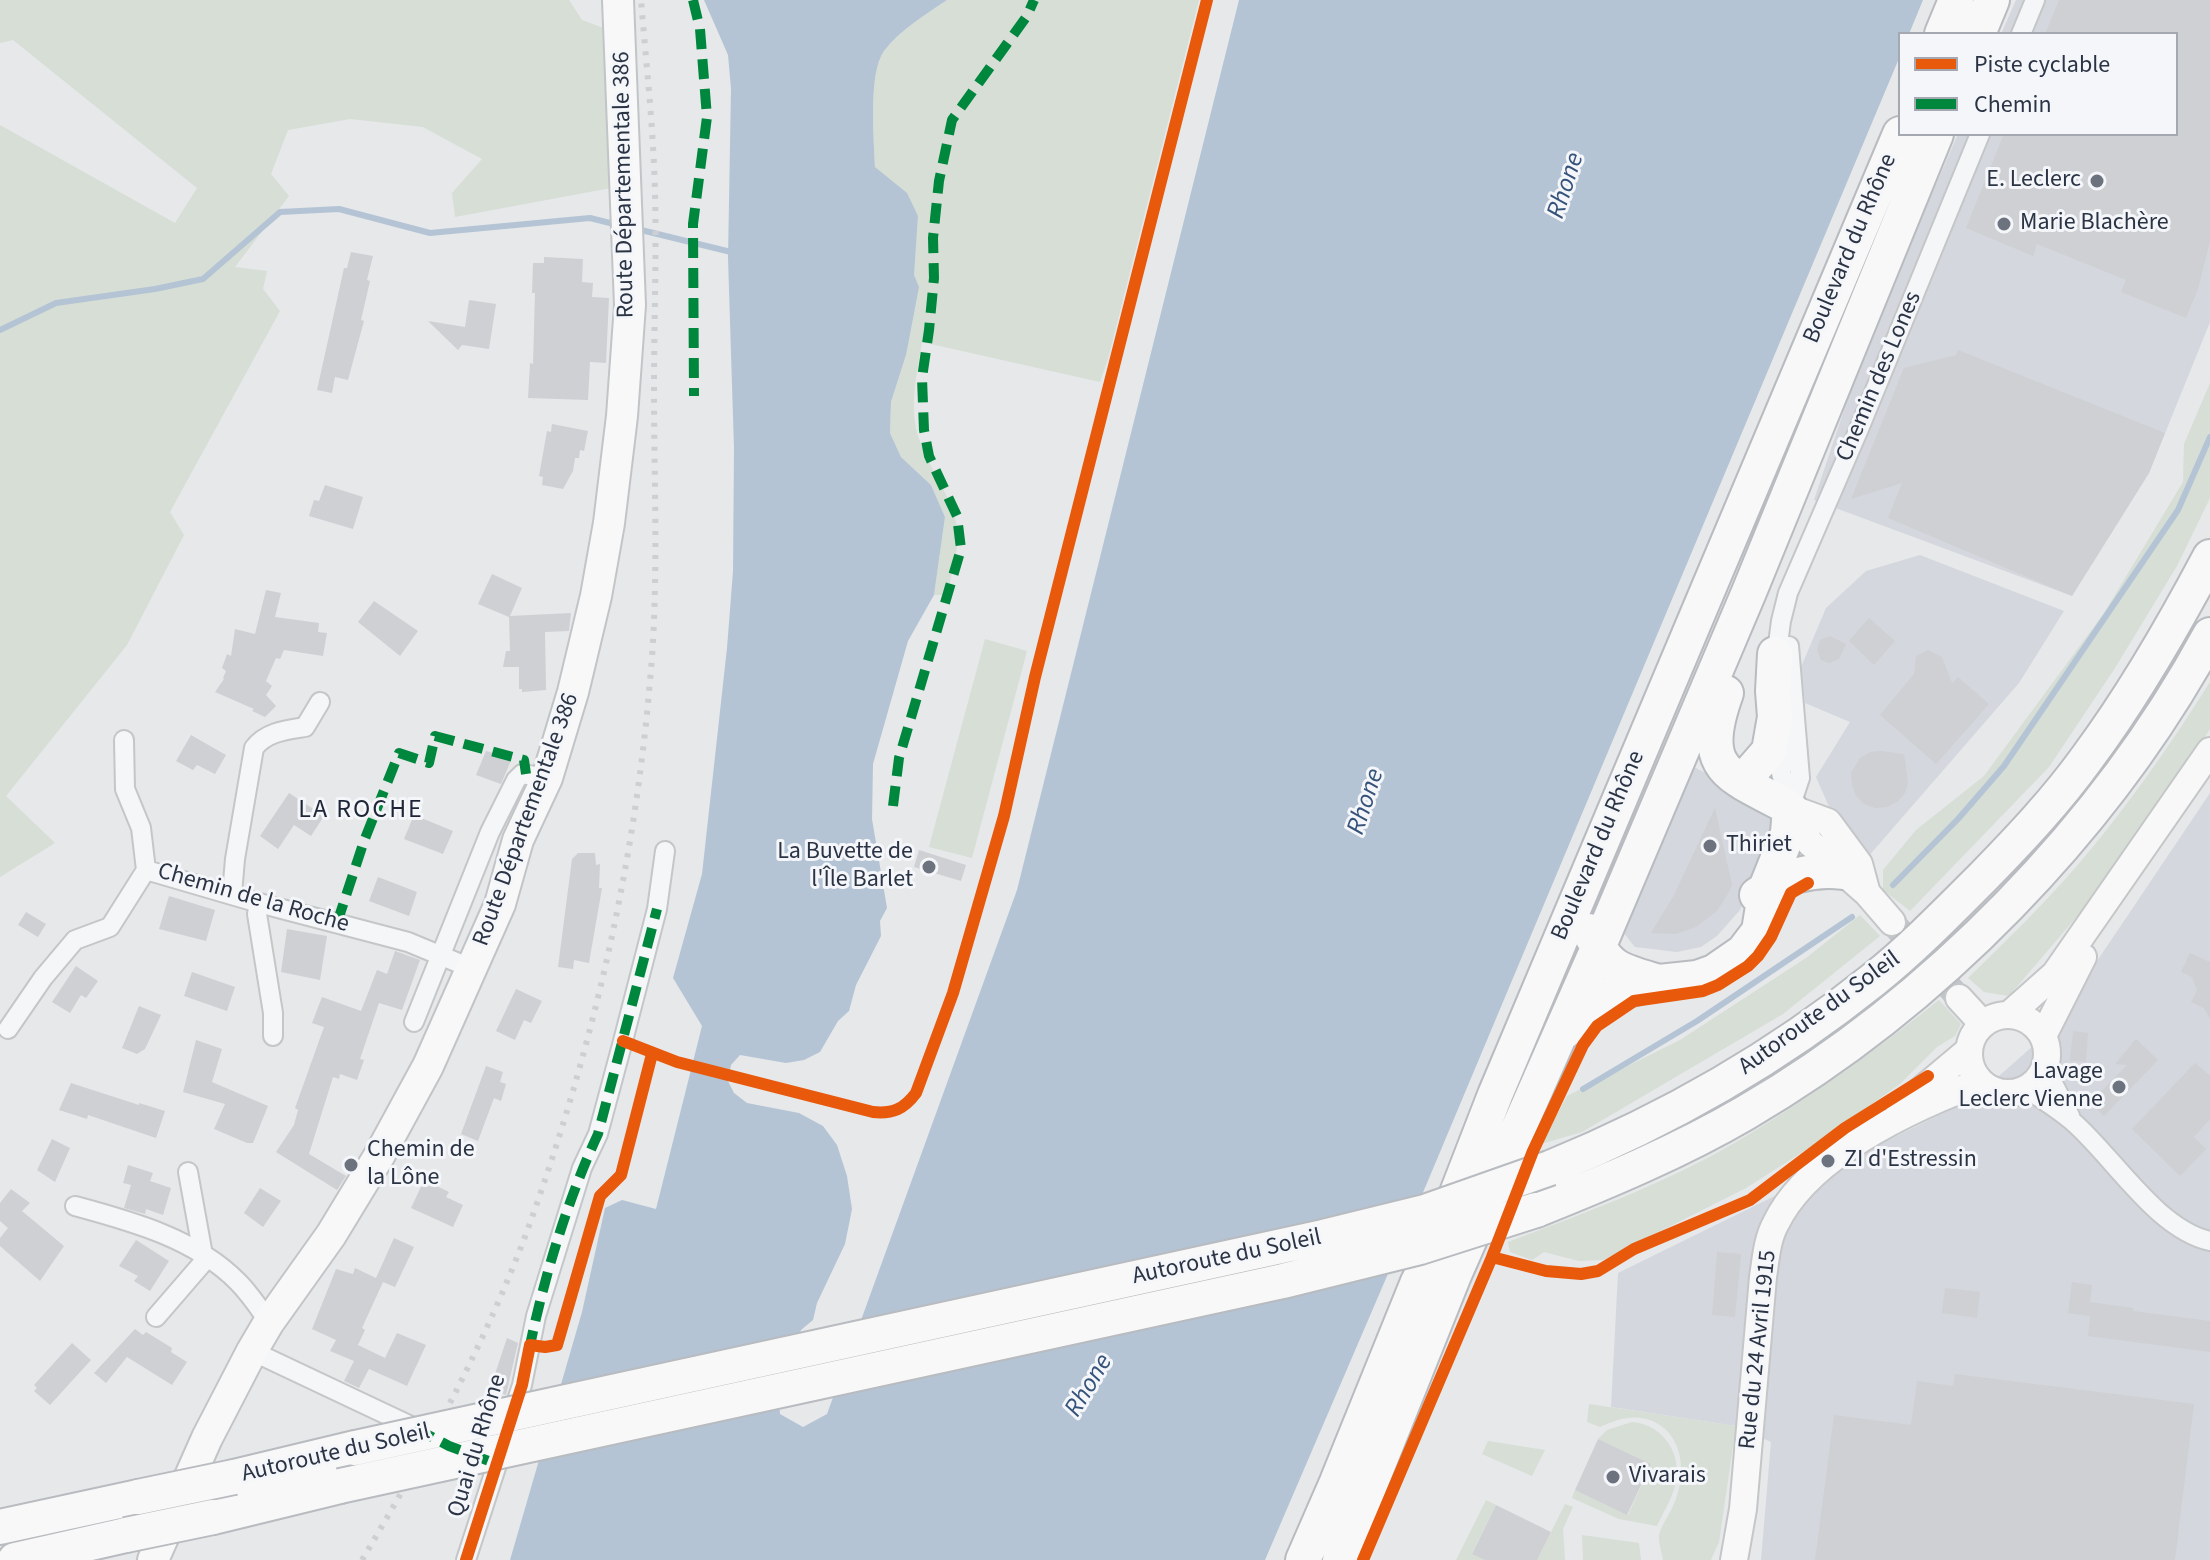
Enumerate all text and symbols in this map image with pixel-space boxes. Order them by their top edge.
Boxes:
legend [1898,32,2178,136]
text: Piste cyclable [1974,47,2110,82]
street label: Route Départementale 386 [608,51,642,319]
text: Chemin [1974,87,2052,122]
water label: Rhone [1542,149,1592,223]
street label: Boulevard du Rhône [1798,150,1904,348]
place label: E. Leclerc [1986,167,2081,195]
marker: E. Leclerc [2088,172,2106,190]
place label: Marie Blachère [2020,210,2169,238]
marker: Marie Blachère [1995,215,2013,233]
street label: Chemin des Lones [1831,288,1929,466]
street label: Route Départementale 386 [468,690,586,950]
street label: Boulevard du Rhône [1546,747,1652,945]
water label: Rhone [1342,765,1392,839]
district label: LA ROCHE [298,795,424,827]
place label: Thiriet [1726,832,1792,860]
marker: Thiriet [1701,837,1719,855]
place label: La Buvette de l'Île Barlet [777,839,913,895]
street label: Chemin de la Roche [154,858,352,940]
marker: La Buvette de l'Île Barlet [920,858,938,876]
street label: Autoroute du Soleil [1734,946,1906,1082]
place label: Lavage Leclerc Vienne [1959,1059,2103,1115]
marker: Lavage Leclerc Vienne [2110,1078,2128,1096]
place label: Chemin de la Lône [367,1137,475,1193]
place label: ZI d'Estressin [1844,1147,1977,1175]
marker: ZI d'Estressin [1819,1152,1837,1170]
marker: Chemin de la Lône [342,1156,360,1174]
street label: Autoroute du Soleil [1130,1224,1324,1292]
street label: Rue du 24 Avril 1915 [1734,1249,1784,1451]
water label: Rhone [1059,1349,1121,1423]
street label: Quai du Rhône [443,1371,513,1521]
street label: Autoroute du Soleil [239,1418,433,1490]
place label: Vivarais [1629,1463,1706,1491]
marker: Vivarais [1604,1468,1622,1486]

